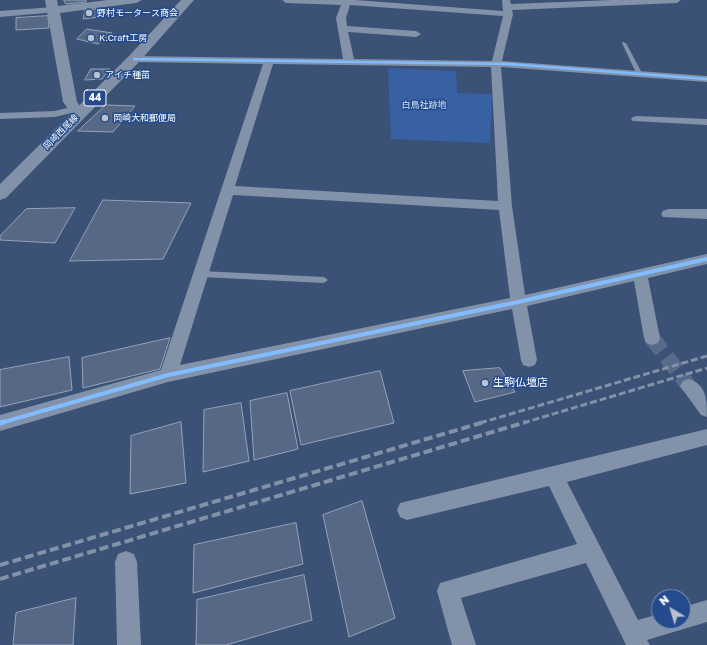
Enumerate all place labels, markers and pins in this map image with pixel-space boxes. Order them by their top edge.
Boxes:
marker: 野村モータース商会 [84,8,94,18]
place label: 野村モータース商会 [97,8,178,18]
marker: K.Craft工房 [86,33,96,43]
place label: K.Craft工房 [99,33,147,43]
marker: アイチ種苗 [92,70,102,80]
place label: アイチ種苗 [105,70,150,80]
marker: 岡崎大和郵便局 [100,113,110,123]
place label: 岡崎大和郵便局 [113,113,176,123]
place label: 生駒仏壇店 [493,376,548,390]
marker: 生駒仏壇店 [480,378,490,388]

